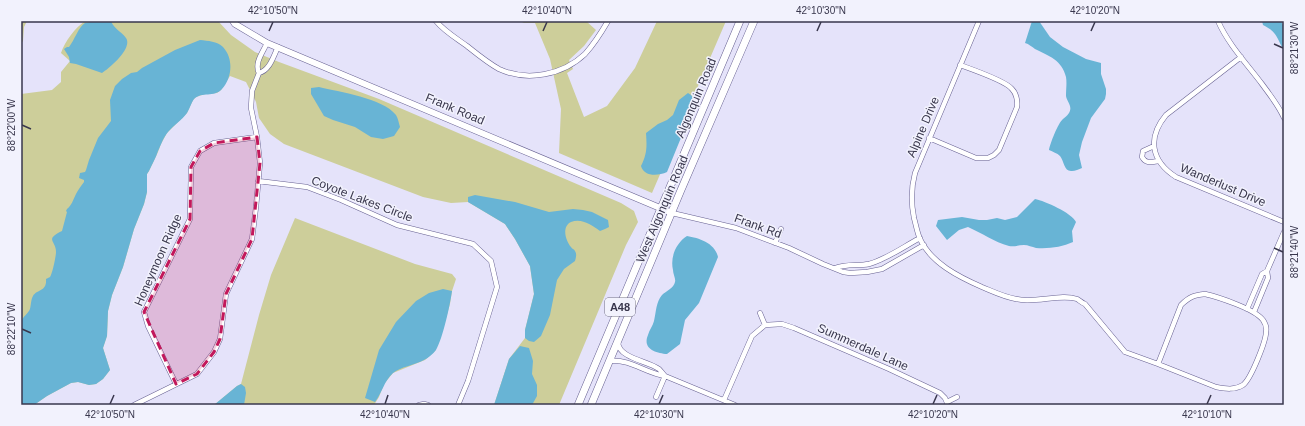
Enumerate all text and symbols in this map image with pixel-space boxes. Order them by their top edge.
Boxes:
text: 42°10'50"N [248,5,298,16]
text: 42°10'40"N [522,5,572,16]
text: 42°10'30"N [796,5,846,16]
text: 42°10'20"N [1070,5,1120,16]
text: 88°21'30"W [1289,21,1300,74]
street label: Algonquin Road [673,56,719,140]
street label: Frank Road [423,90,487,128]
street label: Alpine Drive [904,94,942,160]
text: 88°22'00"W [6,98,17,151]
street label: West Algonquin Road [633,153,691,265]
street label: Wanderlust Drive [1178,161,1268,209]
street label: Coyote Lakes Circle [309,173,415,225]
street label: Honeymoon Ridge [131,211,185,308]
street label: Frank Rd [732,211,784,241]
text: 88°21'40"W [1289,225,1300,278]
road number: A48 [605,298,635,316]
text: 88°22'10"W [6,302,17,355]
street label: Summerdale Lane [815,321,911,373]
text: 42°10'50"N [85,409,135,420]
text: 42°10'40"N [360,409,410,420]
text: 42°10'30"N [634,409,684,420]
text: 42°10'20"N [908,409,958,420]
text: 42°10'10"N [1182,409,1232,420]

